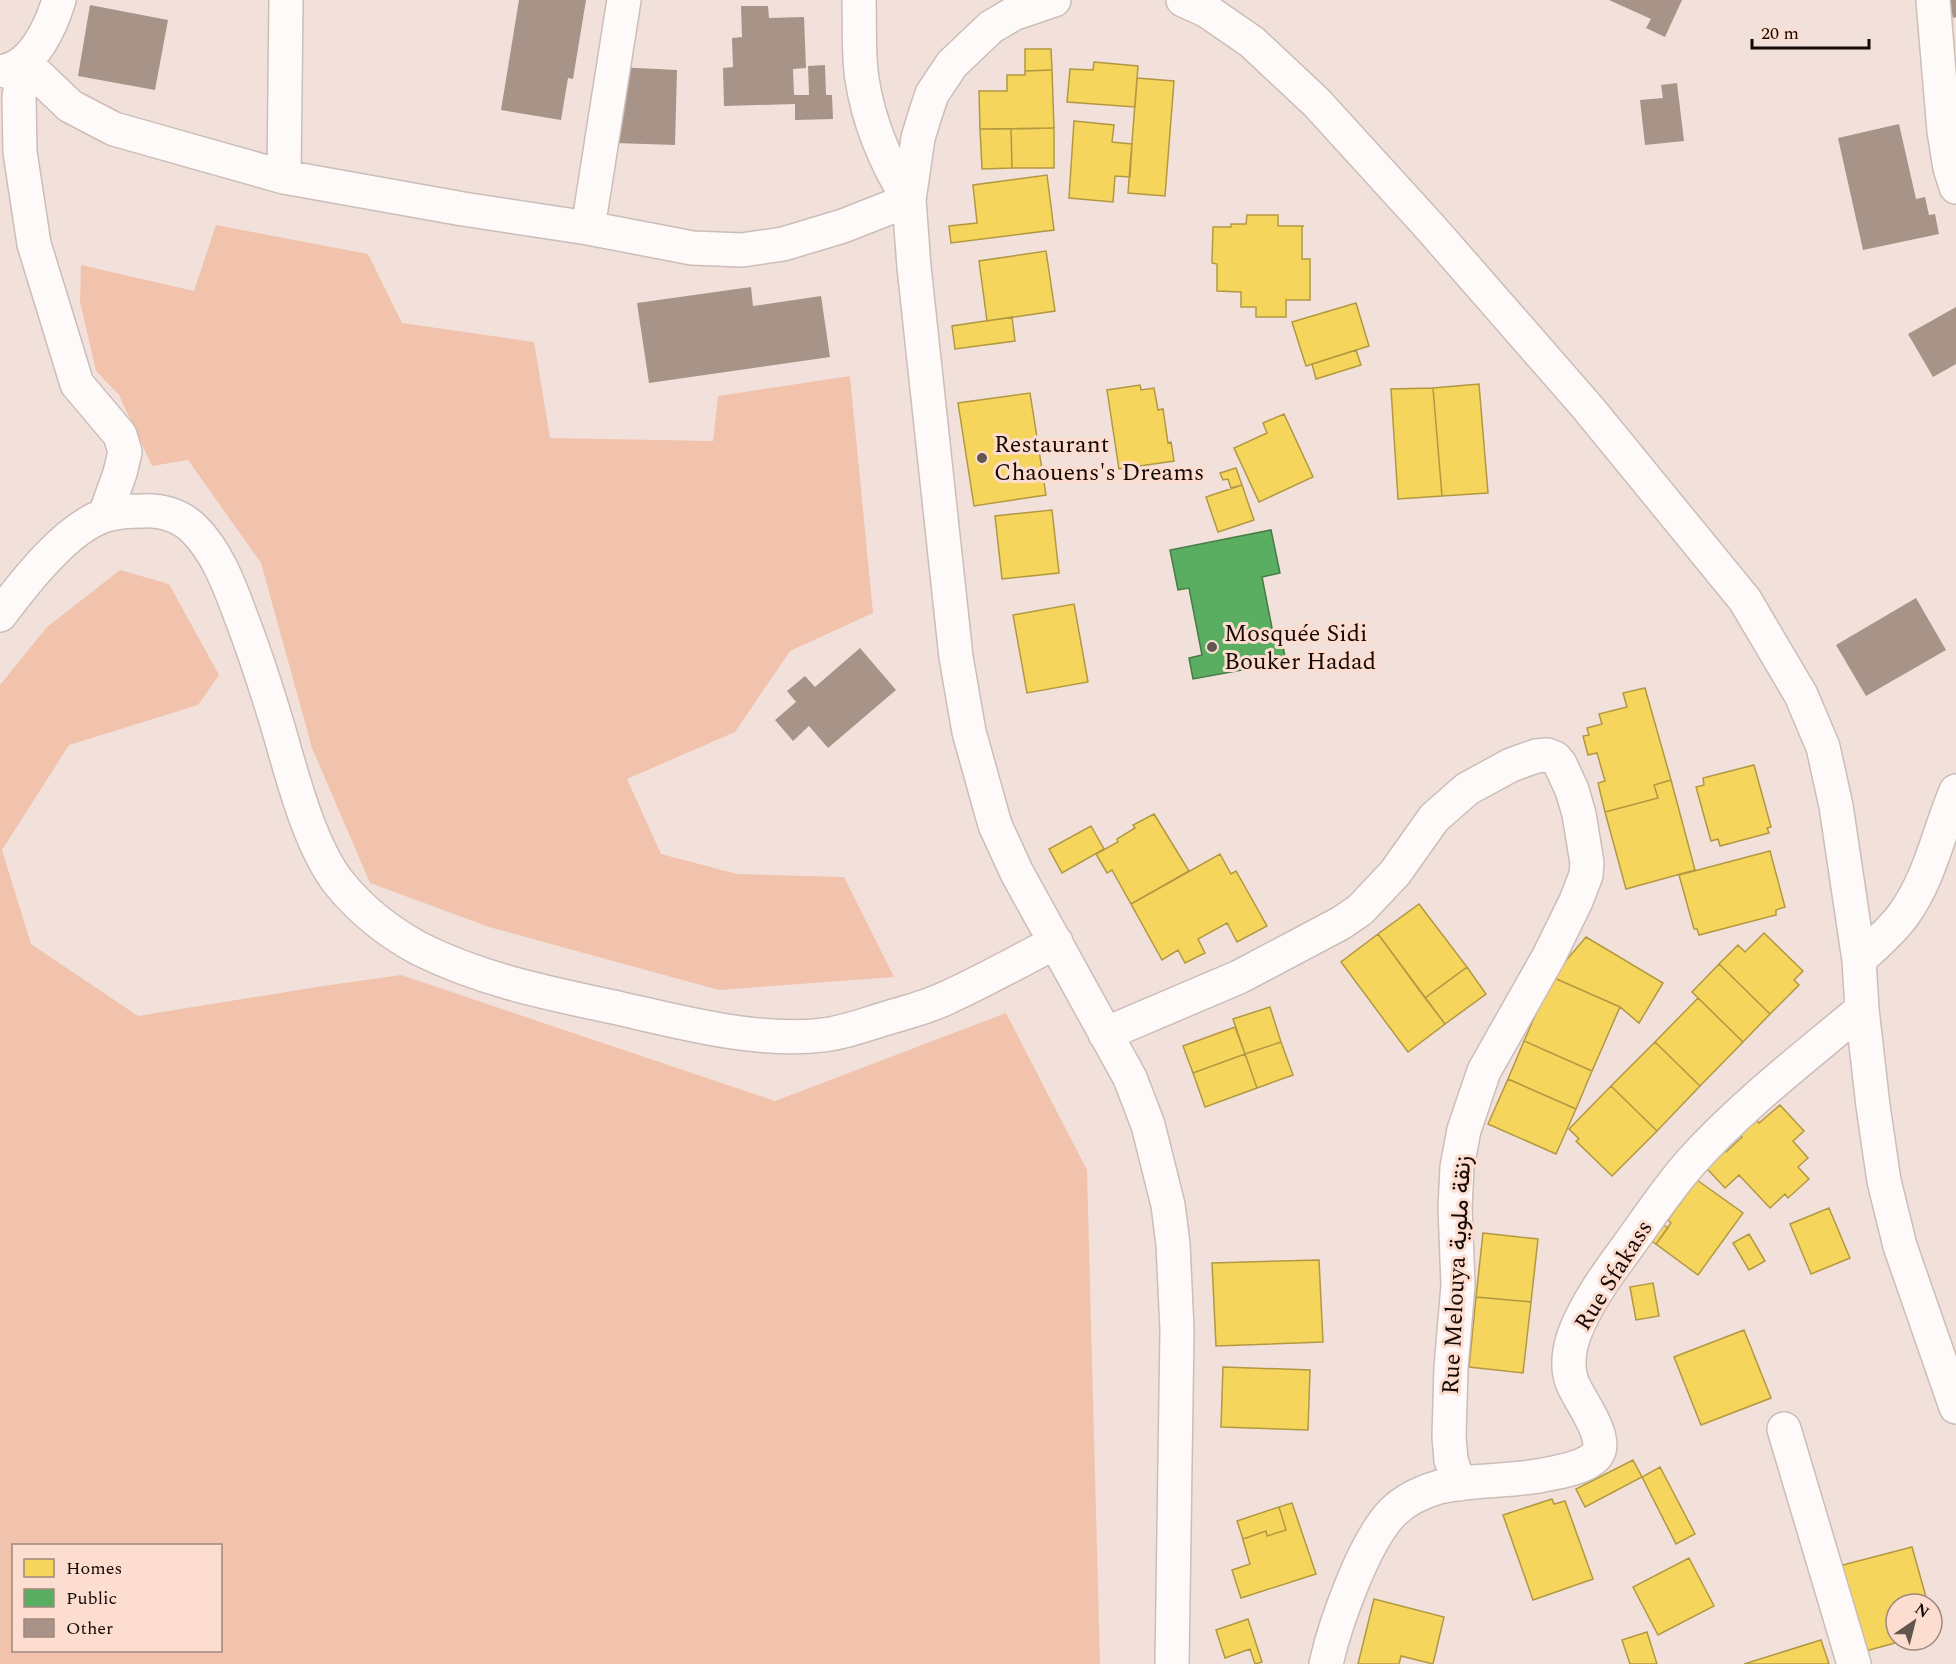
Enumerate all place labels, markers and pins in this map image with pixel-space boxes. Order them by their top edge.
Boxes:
place label: Restaurant Chaouens's Dreams [994,427,1204,491]
marker: Restaurant Chaouens's Dreams [975,451,989,465]
place label: Mosquée Sidi Bouker Hadad [1224,616,1376,680]
marker: Mosquée Sidi Bouker Hadad [1205,640,1219,654]

